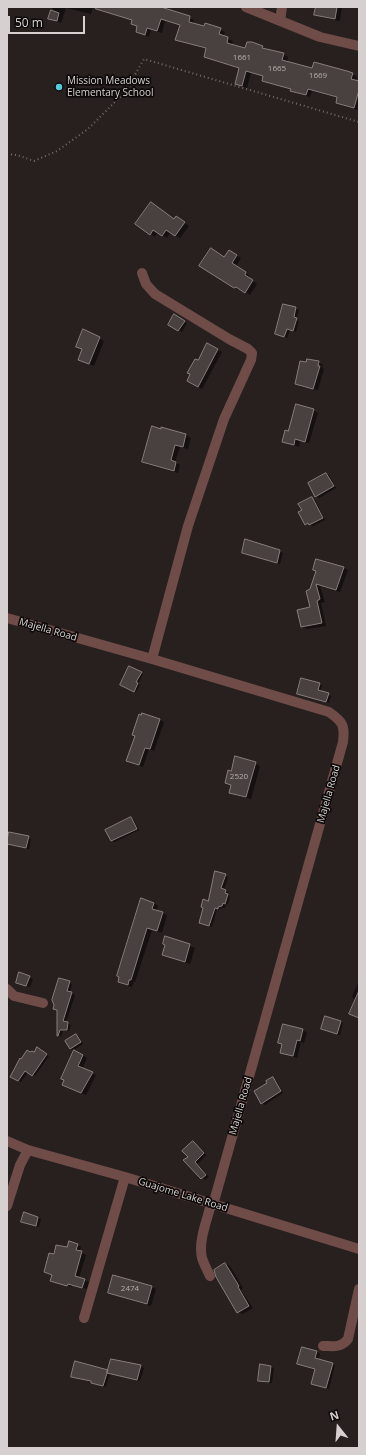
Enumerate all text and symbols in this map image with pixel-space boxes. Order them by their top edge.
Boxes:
scale bar [10,8,87,34]
text: 50 m [15,14,43,31]
house number: 1661 [233,53,251,63]
house number: 1665 [268,64,286,74]
house number: 1669 [309,71,327,81]
place label: Mission Meadows Elementary School [67,75,153,98]
marker: Mission Meadows Elementary School [54,82,64,92]
street label: Majella Road [18,616,78,644]
street label: Majella Road [315,764,343,824]
house number: 2520 [230,772,248,782]
street label: Majella Road [227,1076,255,1136]
street label: Guajome Lake Road [137,1176,229,1214]
house number: 2474 [121,1284,139,1294]
north arrow [318,1407,358,1447]
text: N [328,1407,341,1424]

